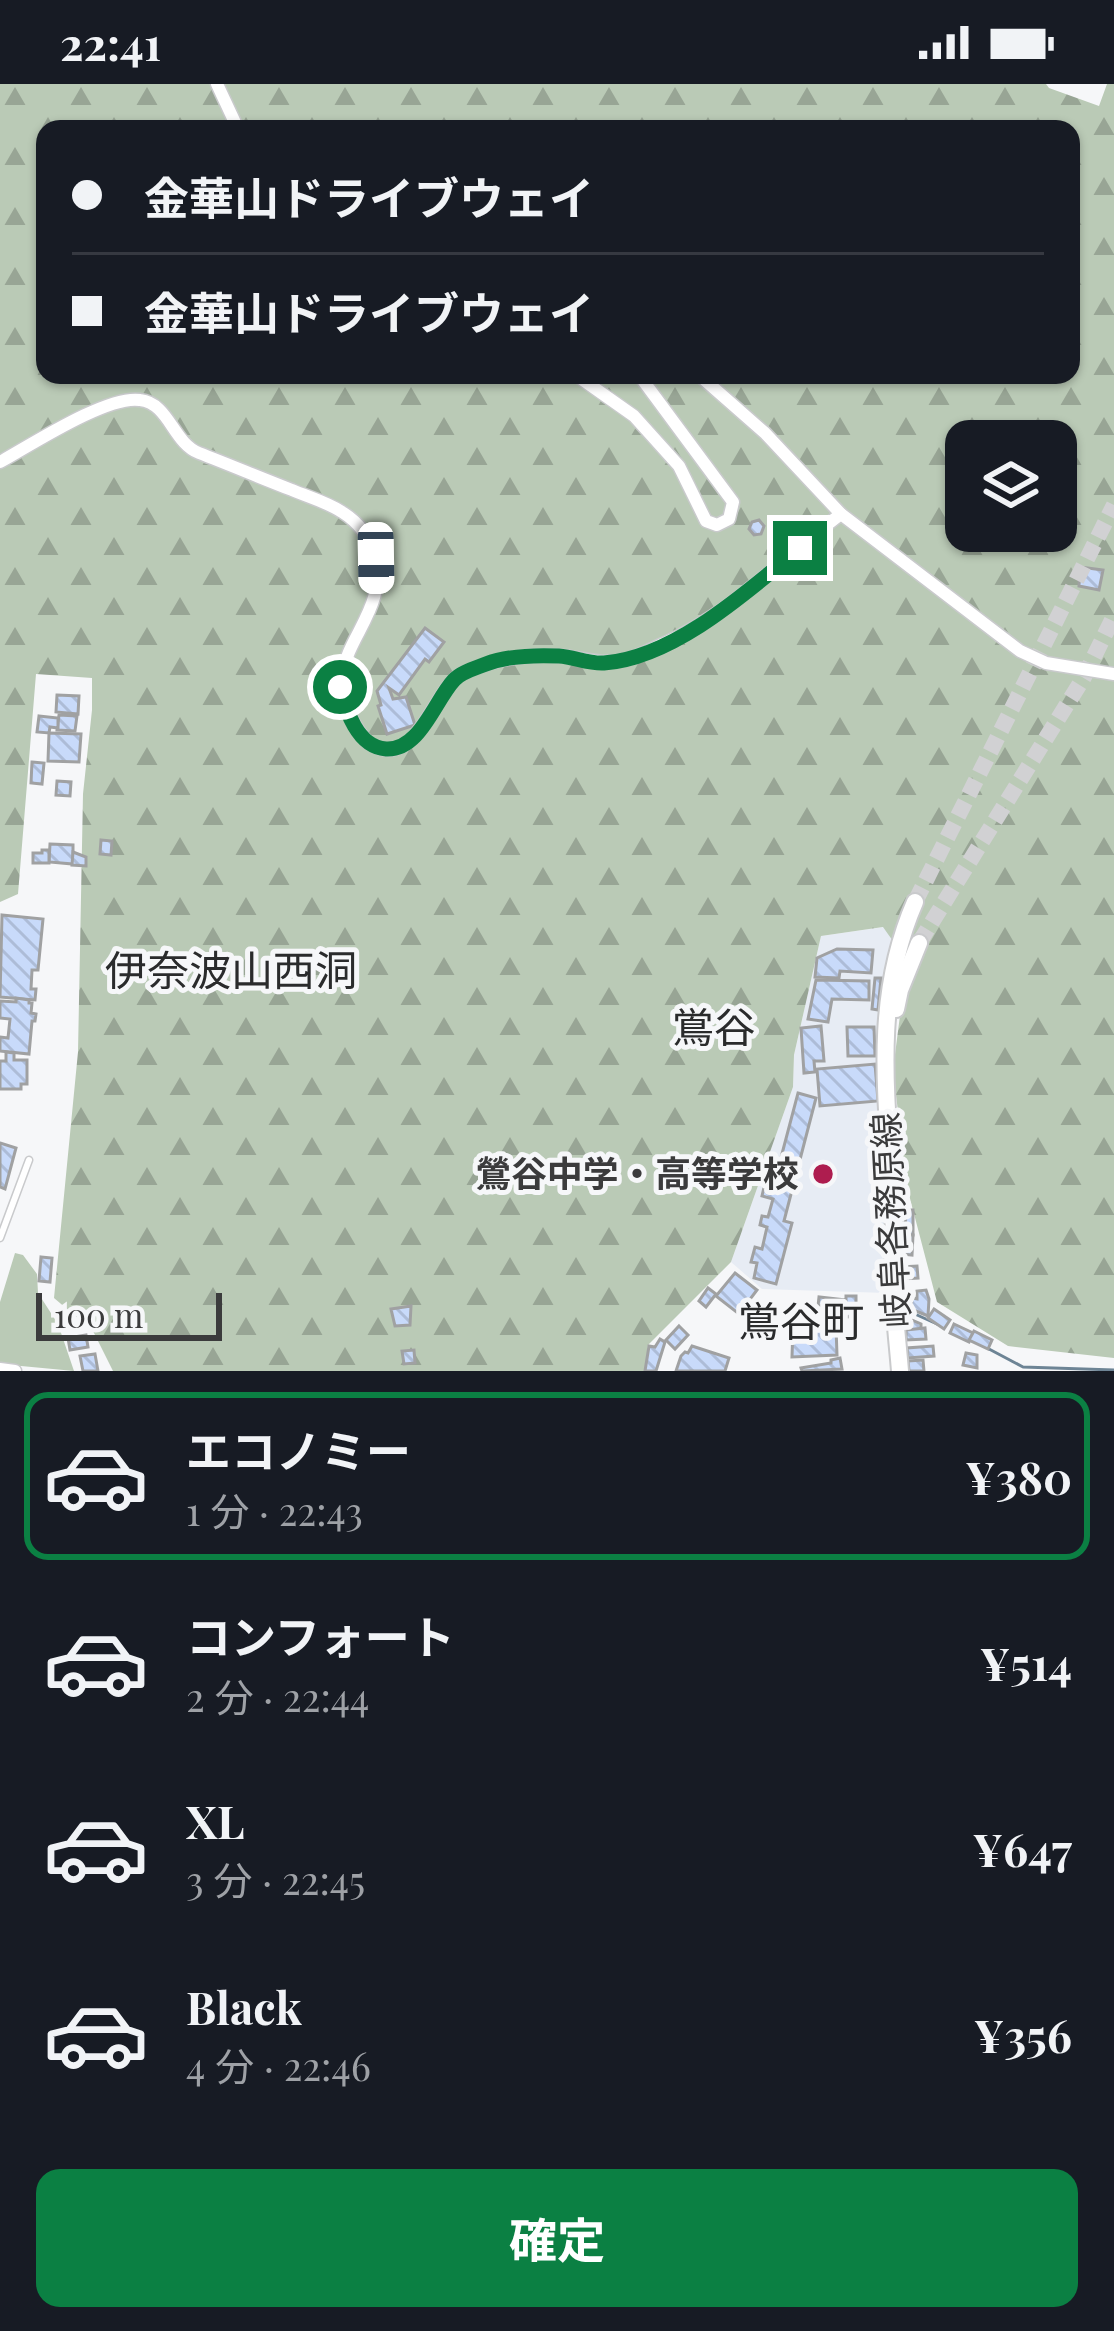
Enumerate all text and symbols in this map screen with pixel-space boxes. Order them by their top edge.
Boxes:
text: 22:41 [60,12,161,72]
text: 金華山ドライブウェイ [144,166,594,226]
text: 金華山ドライブウェイ [144,281,594,341]
map controls [945,420,1077,552]
button: layers [945,420,1077,552]
route end [773,521,827,575]
car [357,522,395,594]
route start [313,660,367,714]
district label: 伊奈波山西洞 [105,941,357,997]
district label: 鴬谷 [672,998,756,1054]
street label: 岐阜各務原線 [859,1111,919,1329]
place label: 鶯谷中学・高等学校 [475,1148,799,1196]
marker: 鶯谷中学・高等学校 [810,1161,836,1187]
scale bar [36,1287,222,1340]
text: 100 m [54,1292,143,1336]
district label: 鴬谷町 [738,1292,864,1348]
text: エコノミー [186,1419,411,1479]
icon: car [42,1422,150,1530]
text: ¥380 [965,1446,1072,1506]
text: 1 分 · 22:43 [186,1484,363,1536]
text: コンフォート [186,1605,455,1665]
icon: car [42,1608,150,1716]
text: ¥514 [980,1632,1072,1692]
text: 2 分 · 22:44 [186,1670,369,1722]
text: XL [186,1790,245,1850]
icon: car [42,1794,150,1902]
text: ¥647 [973,1818,1072,1878]
text: 3 分 · 22:45 [186,1853,365,1905]
text: Black [186,1976,302,2036]
icon: car [42,1980,150,2088]
text: ¥356 [974,2004,1072,2064]
text: 4 分 · 22:46 [186,2039,371,2091]
button: 確定 [36,2169,1078,2307]

